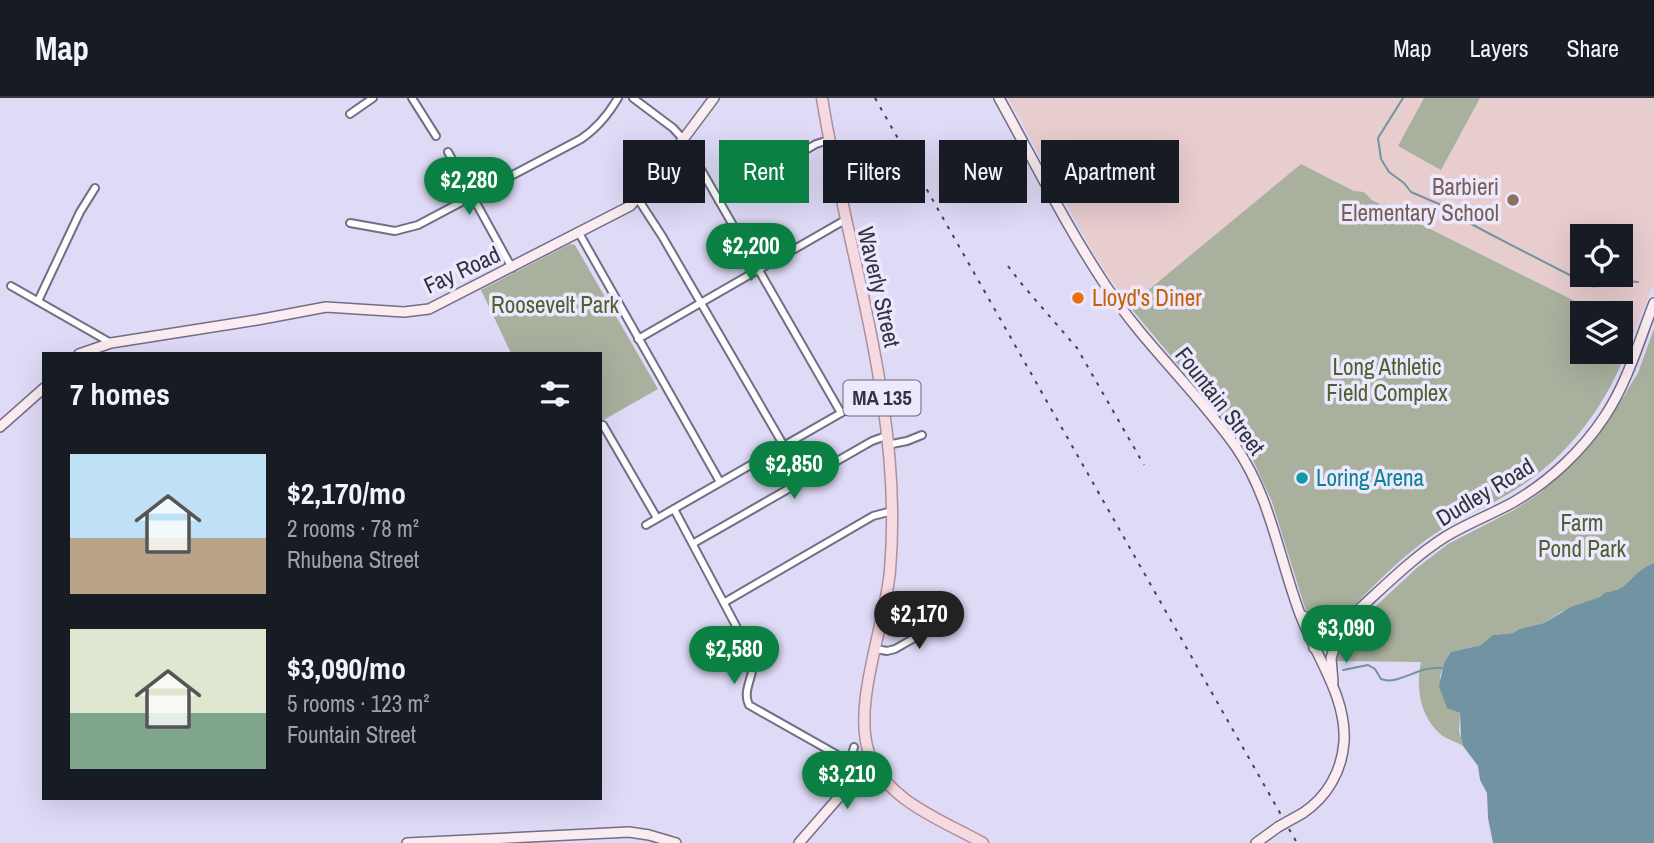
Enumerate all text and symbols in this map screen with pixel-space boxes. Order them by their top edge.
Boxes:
text: Map [35,26,89,70]
text: Map [1393,32,1431,64]
text: Layers [1469,32,1528,64]
text: Share [1566,32,1619,64]
chip: Buy [623,140,705,203]
chip: Rent [719,140,809,203]
chip: Filters [823,140,925,203]
chip: New [939,140,1027,203]
chip: Apartment [1041,140,1179,203]
pin: $2,280 [412,158,526,217]
text: $2,280 [440,164,498,195]
place label: Barbieri Elementary School [1341,171,1499,228]
marker: Barbieri Elementary School [1505,192,1521,208]
pin: $2,200 [694,223,808,283]
street label: Waverly Street [851,223,908,350]
map controls [1570,224,1633,364]
button: locate [1570,224,1633,287]
text: $2,200 [722,230,780,261]
street label: Fay Road [419,238,505,301]
place label: Lloyd's Diner [1092,282,1202,313]
park label: Roosevelt Park [491,289,620,320]
marker: Lloyd's Diner [1070,290,1086,306]
button: layers [1570,301,1633,364]
street label: Fountain Street [1168,340,1272,461]
park label: Long Athletic Field Complex [1326,351,1448,408]
text: 7 homes [70,374,170,414]
icon: filters [536,375,574,413]
road number: MA 135 [844,380,920,416]
pin: $2,850 [737,442,851,501]
text: $2,850 [765,448,823,479]
street label: Dudley Road [1430,450,1539,533]
place label: Loring Arena [1316,462,1425,493]
marker: Loring Arena [1294,470,1310,486]
text: $2,170/mo [287,473,406,513]
icon: home [126,482,210,566]
park label: Farm Pond Park [1538,507,1627,564]
text: 2 rooms · 78 m² [287,513,419,544]
text: Rhubena Street [287,544,419,575]
pin: $2,170 [862,592,976,651]
text: $2,170 [890,598,948,629]
pin: $3,090 [1289,606,1403,665]
text: $3,090 [1317,612,1375,643]
pin: $2,580 [677,626,791,686]
text: $2,580 [705,633,763,664]
text: $3,090/mo [287,648,406,688]
icon: home [126,657,210,741]
text: 5 rooms · 123 m² [287,688,430,719]
text: Fountain Street [287,719,416,750]
pin: $3,210 [790,752,904,811]
text: $3,210 [818,758,876,789]

